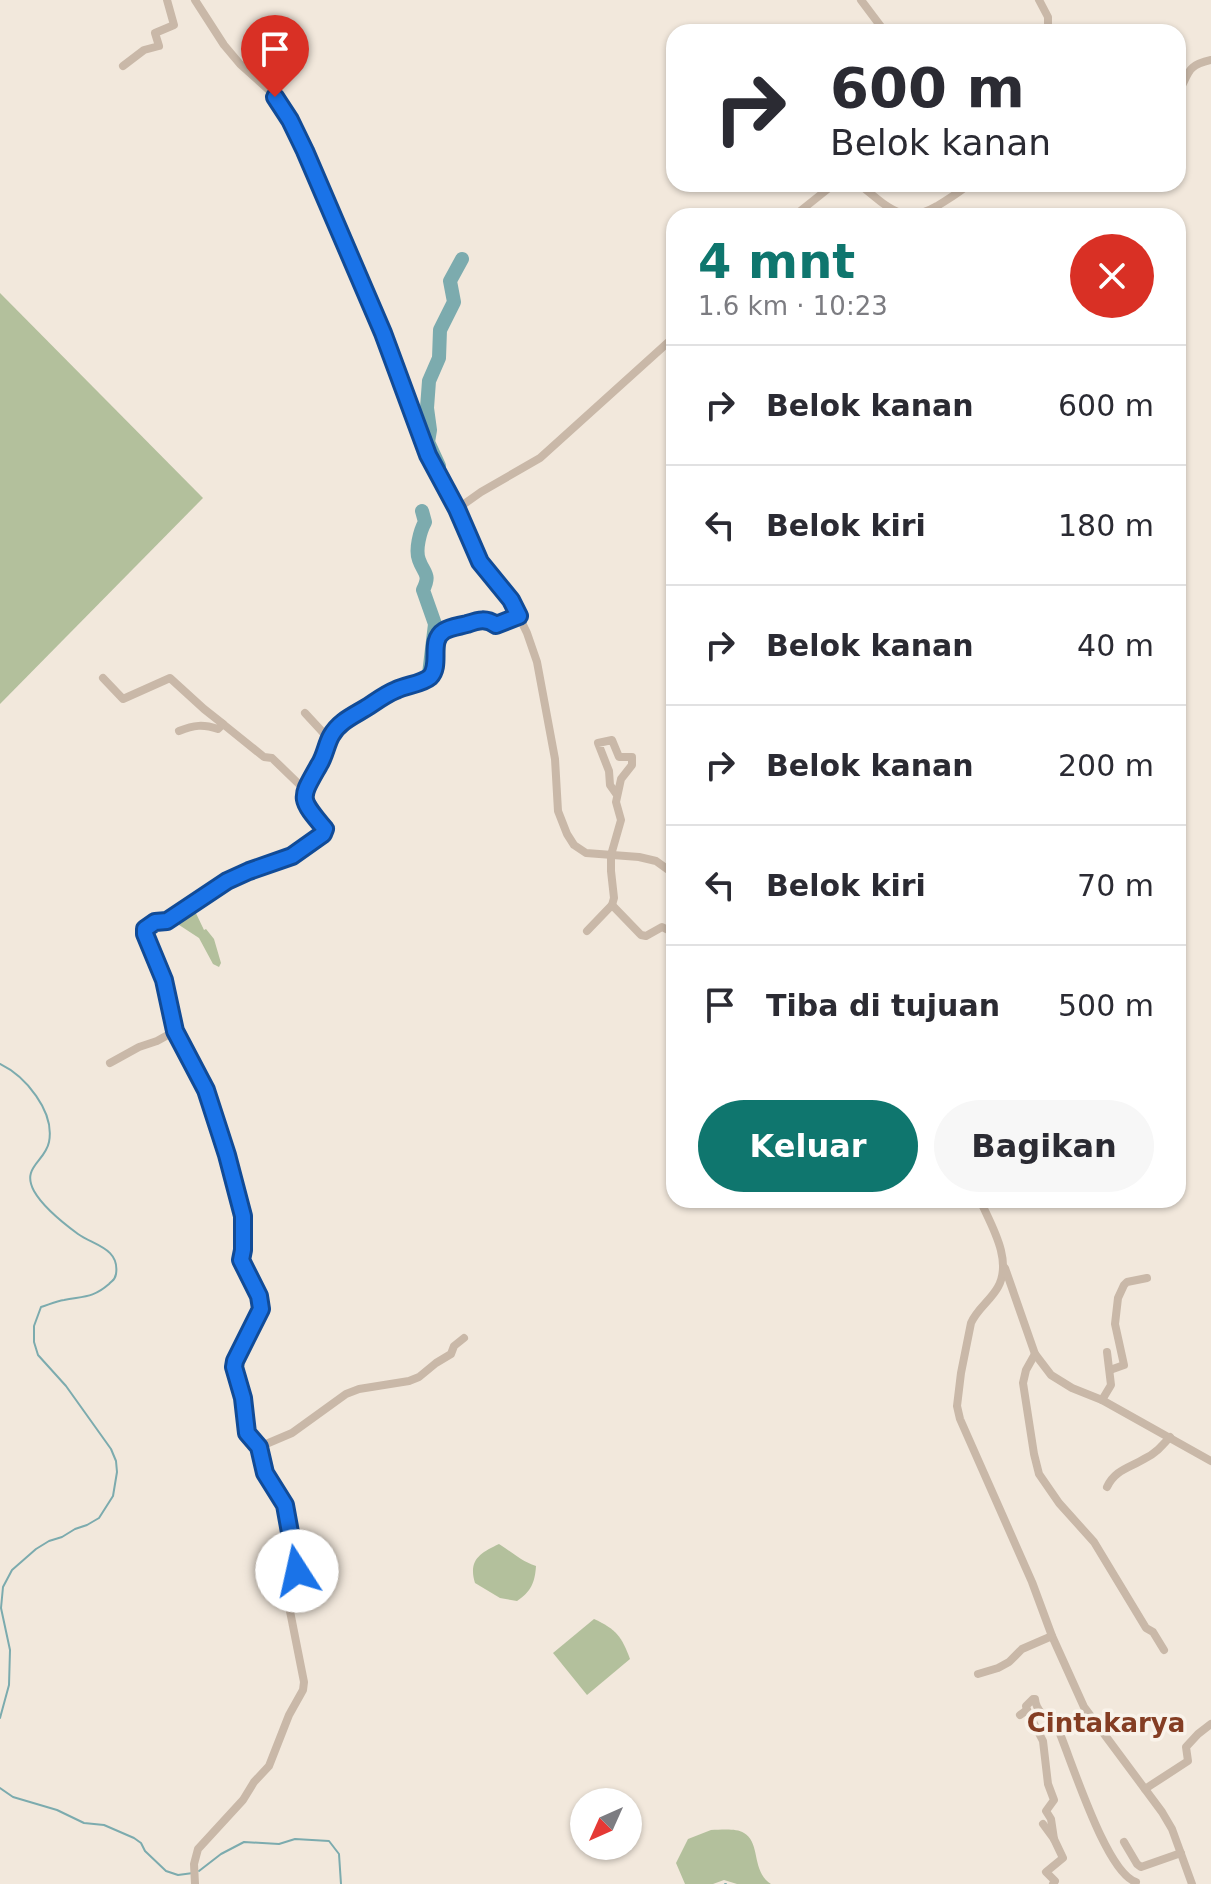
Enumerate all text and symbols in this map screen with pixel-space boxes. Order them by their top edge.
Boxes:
pin [241,15,309,97]
icon: arrive [253,27,297,71]
text: 600 m [830,55,1025,120]
icon: right [698,56,802,160]
text: Belok kanan [830,122,1051,163]
text: 4 mnt [698,233,855,289]
button: close [1070,234,1154,318]
text: 1.6 km · 10:23 [698,291,888,321]
icon: right [698,383,742,427]
text: Belok kanan [766,388,974,423]
text: 600 m [1058,388,1154,423]
icon: left [698,503,742,547]
text: Belok kiri [766,508,926,543]
text: 180 m [1058,508,1154,543]
icon: right [698,623,742,667]
text: Belok kanan [766,628,974,663]
text: 40 m [1077,628,1154,663]
icon: right [698,743,742,787]
text: Belok kanan [766,748,974,783]
text: 200 m [1058,748,1154,783]
icon: left [698,863,742,907]
text: Belok kiri [766,868,926,903]
text: 70 m [1077,868,1154,903]
icon: arrive [698,983,742,1027]
text: Tiba di tujuan [766,988,1000,1023]
text: 500 m [1058,988,1154,1023]
button: Keluar [698,1100,918,1192]
button: Bagikan [934,1100,1154,1192]
position arrow [255,1529,339,1613]
district label: Cintakarya [1027,1708,1185,1738]
north arrow [570,1788,642,1860]
map controls [570,1788,642,1860]

